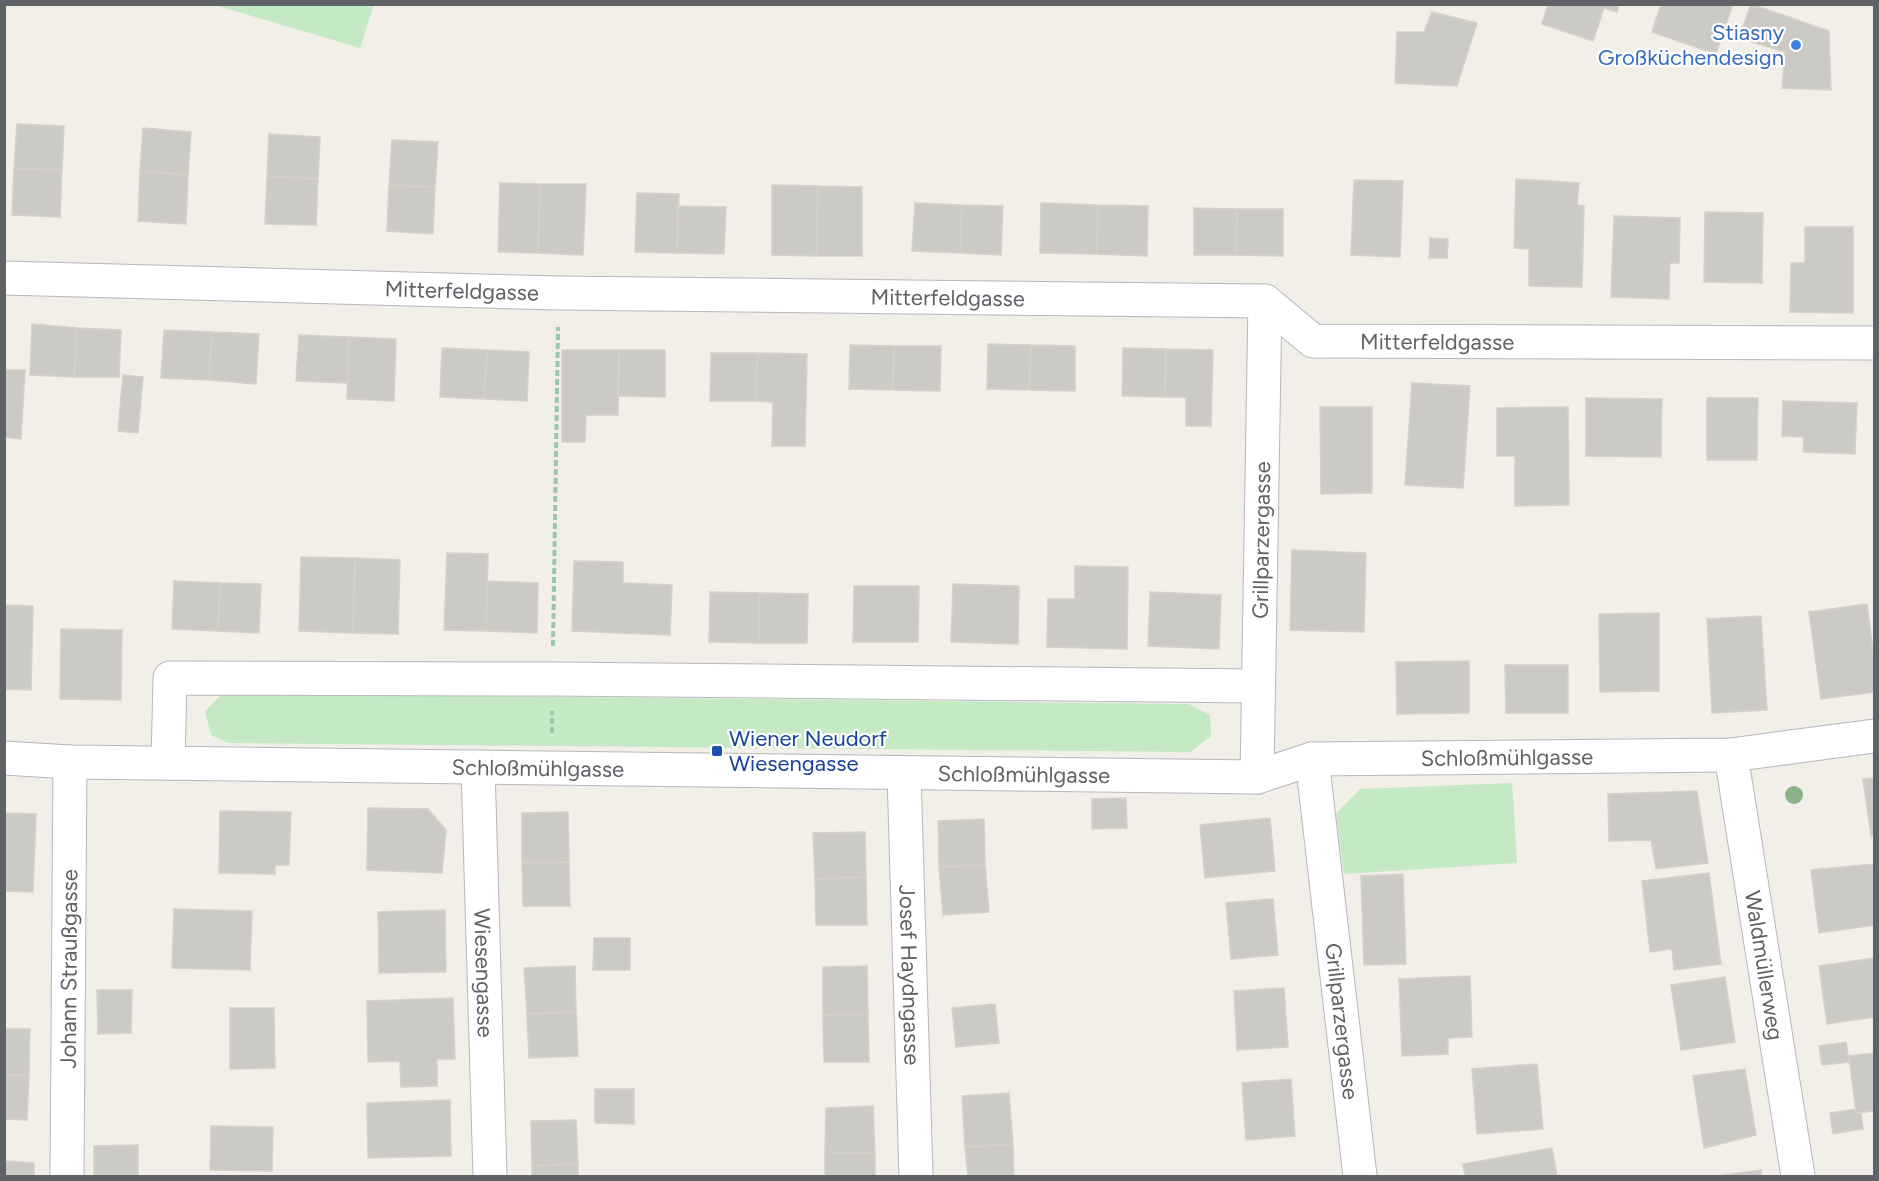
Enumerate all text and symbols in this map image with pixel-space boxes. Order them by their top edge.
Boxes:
place label: Stiasny Großküchendesign [1598,19,1784,71]
marker: Stiasny Großküchendesign [1789,38,1803,52]
street label: Mitterfeldgasse [384,275,539,306]
street label: Mitterfeldgasse [870,284,1025,312]
street label: Mitterfeldgasse [1360,328,1514,356]
street label: Grillparzergasse [1247,461,1276,619]
place label: Wiener Neudorf Wiesengasse [729,725,888,777]
street label: Schloßmühlgasse [1421,743,1593,772]
marker: Wiener Neudorf Wiesengasse [710,744,724,758]
street label: Schloßmühlgasse [451,754,624,783]
street label: Schloßmühlgasse [937,760,1110,789]
street label: Johann Straußgasse [55,869,83,1069]
street label: Josef Haydngasse [893,884,926,1066]
street label: Waldmüllerweg [1739,889,1789,1042]
street label: Wiesengasse [468,908,499,1038]
street label: Grillparzergasse [1319,941,1364,1101]

